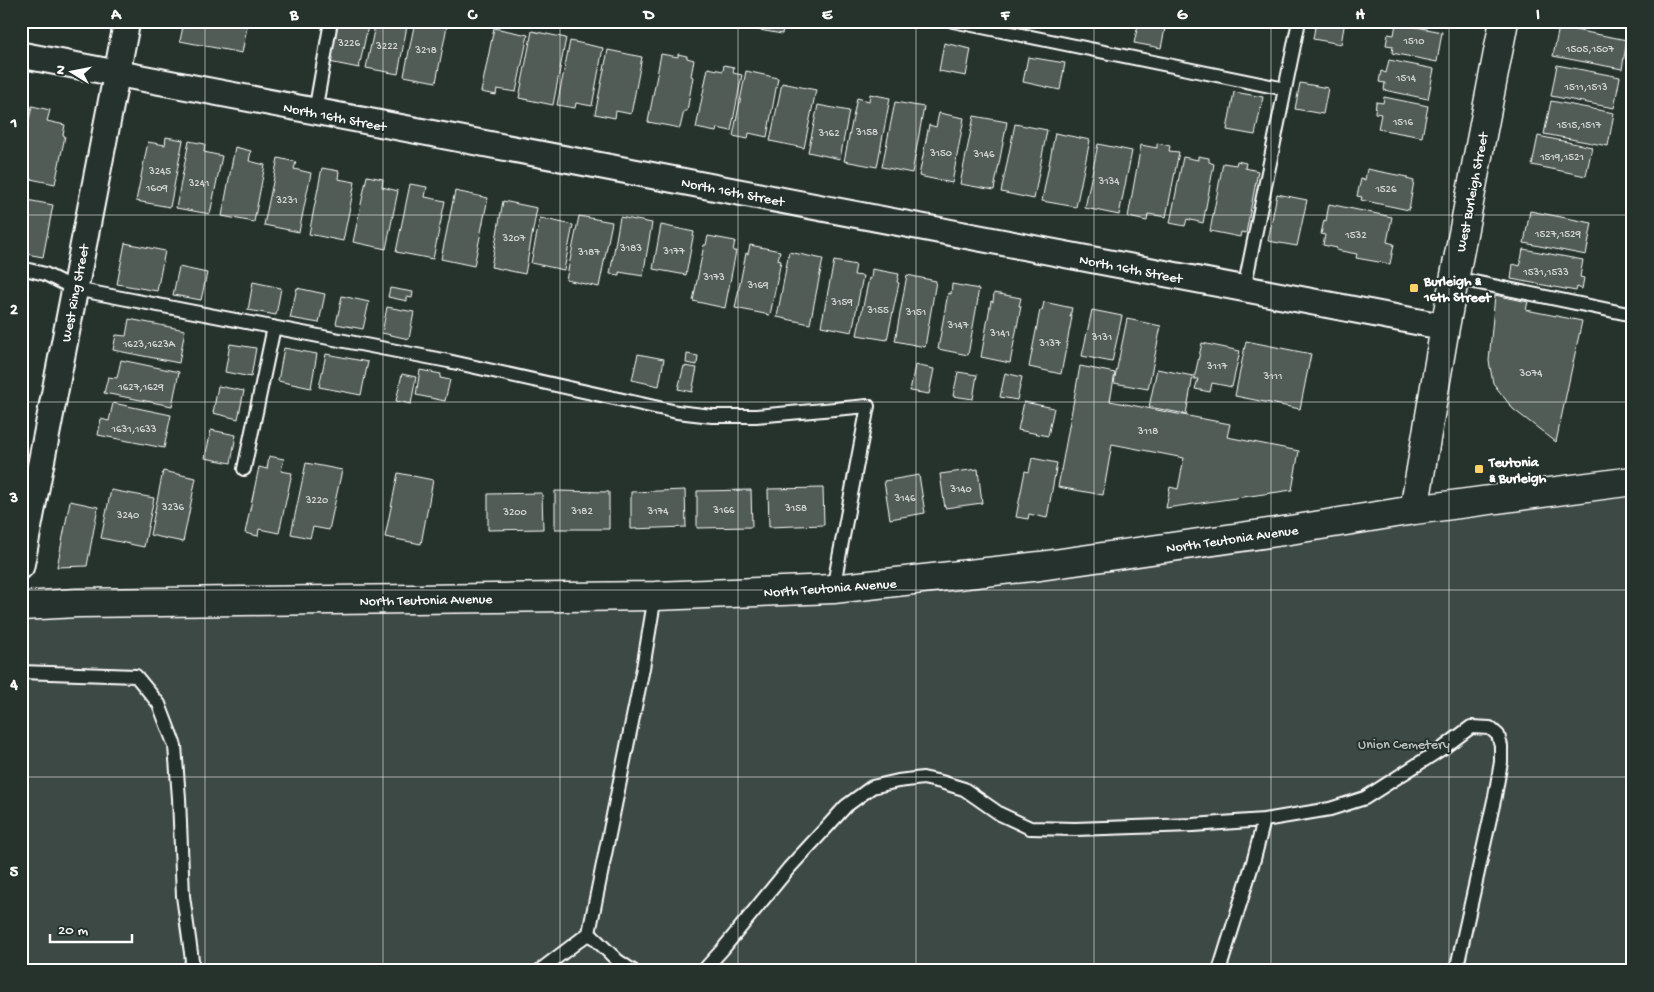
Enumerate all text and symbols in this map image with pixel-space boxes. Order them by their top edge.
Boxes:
text: A [110,7,122,26]
text: B [289,7,299,26]
text: C [467,7,478,26]
text: D [642,7,655,26]
text: E [822,7,833,26]
text: F [1000,7,1011,26]
text: G [1177,7,1188,26]
text: H [1355,7,1365,26]
text: I [1536,7,1540,26]
house number: 1510 [1403,36,1424,48]
house number: 3226 [337,38,360,50]
house number: 3222 [375,41,399,53]
house number: 1505,1507 [1565,44,1614,56]
house number: 3218 [414,45,437,57]
north arrow [48,48,98,98]
text: N [52,64,71,76]
house number: 1514 [1395,73,1417,85]
house number: 1511,1513 [1564,82,1608,94]
street label: North 16th Street [282,100,389,137]
text: 1 [10,115,17,134]
house number: 1516 [1392,117,1414,129]
house number: 1515,1517 [1556,120,1601,132]
house number: 3158 [855,127,878,139]
house number: 3162 [817,128,840,140]
street label: West Burleigh Street [1454,130,1494,254]
house number: 3150 [929,148,952,160]
house number: 3146 [973,149,995,161]
house number: 1519,1521 [1539,152,1584,164]
house number: 3245 [148,166,171,178]
street label: North 16th Street [680,175,787,212]
house number: 3134 [1097,176,1120,188]
house number: 3241 [188,178,209,190]
house number: 1609 [145,183,168,195]
house number: 1526 [1374,184,1397,196]
house number: 3231 [275,195,298,207]
house number: 1527,1529 [1534,229,1581,241]
house number: 1532 [1344,230,1367,242]
house number: 3207 [501,233,526,245]
street label: West Ring Street [59,242,94,344]
house number: 3183 [619,243,642,255]
house number: 3177 [662,246,685,258]
house number: 3187 [577,247,600,259]
street label: North 16th Street [1078,252,1185,289]
house number: 1531,1533 [1522,267,1569,279]
house number: 3173 [702,272,725,284]
place label: Burleigh & 16th Street [1423,274,1492,307]
house number: 3169 [746,280,769,292]
marker: Burleigh & 16th Street [1408,282,1420,294]
house number: 3159 [830,297,853,309]
text: 2 [10,302,18,321]
house number: 3155 [866,305,889,317]
house number: 3151 [905,307,926,319]
house number: 3147 [946,320,969,332]
house number: 3141 [989,328,1010,340]
house number: 3131 [1091,332,1112,344]
house number: 3137 [1038,338,1061,350]
house number: 1623,1623A [122,339,176,351]
house number: 3117 [1206,361,1227,373]
house number: 3074 [1519,368,1543,380]
house number: 3111 [1262,371,1283,383]
house number: 1627,1629 [117,382,164,394]
house number: 1631,1633 [110,424,157,436]
house number: 3118 [1137,426,1158,438]
place label: Teutonia & Burleigh [1488,455,1547,488]
marker: Teutonia & Burleigh [1473,463,1485,475]
house number: 3140 [949,484,972,496]
text: 3 [9,490,18,509]
house number: 3146 [894,493,916,505]
house number: 3220 [305,495,328,507]
house number: 3236 [161,502,185,514]
house number: 3158 [784,503,807,515]
house number: 3166 [712,505,735,517]
house number: 3182 [570,506,593,518]
house number: 3174 [646,506,669,518]
house number: 3200 [502,507,527,519]
house number: 3240 [116,510,139,522]
street label: North Teutonia Avenue [1165,523,1300,558]
street label: North Teutonia Avenue [763,576,898,603]
street label: North Teutonia Avenue [359,592,493,611]
text: 4 [9,677,18,696]
park label: Union Cemetery [1358,737,1450,754]
text: 5 [10,864,19,883]
scale bar [50,912,132,944]
text: 20 m [58,922,88,940]

